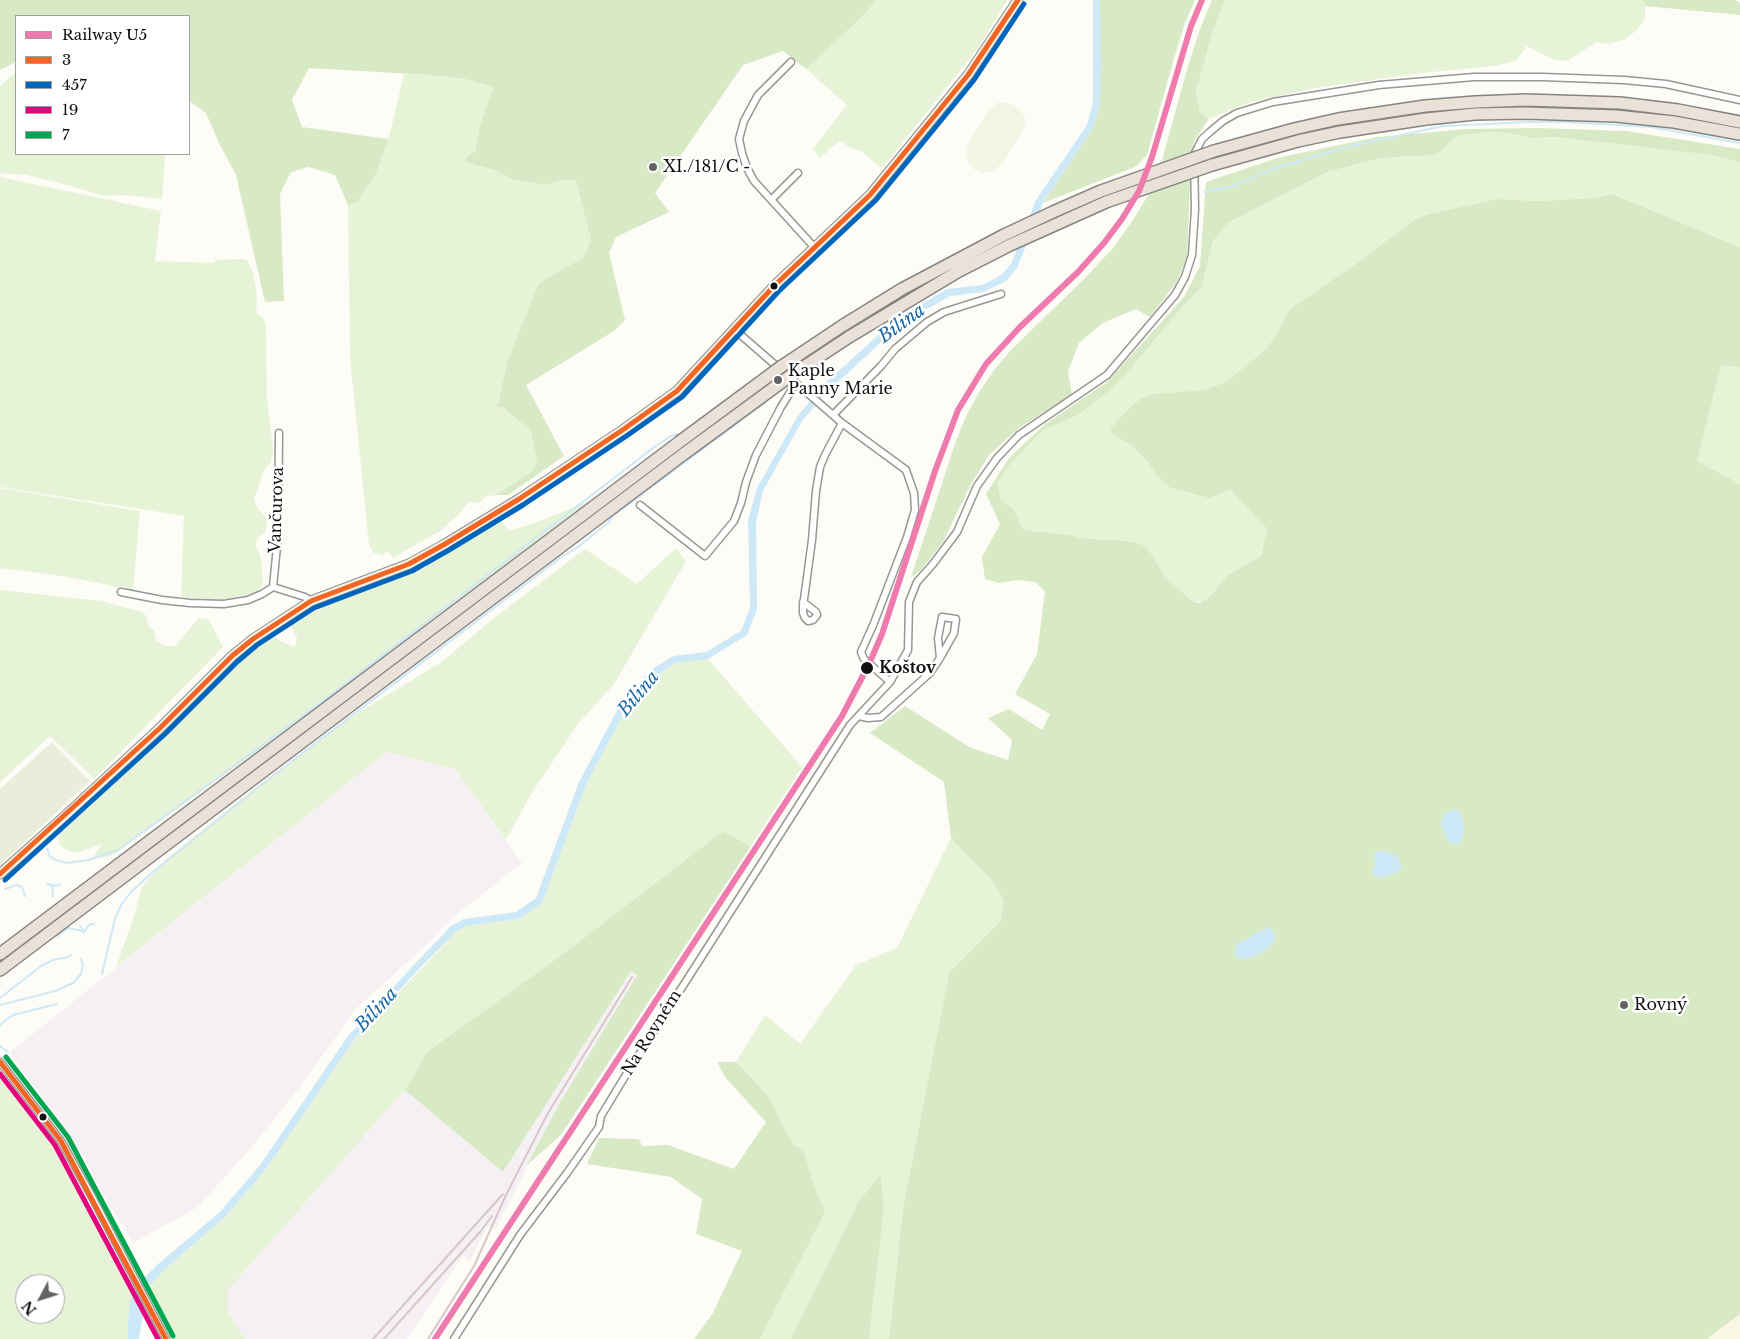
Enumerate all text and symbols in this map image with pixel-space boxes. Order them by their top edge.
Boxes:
legend [15,15,190,155]
text: Railway U5 [62,25,147,44]
text: 3 [62,50,71,69]
text: 457 [62,75,87,94]
text: 19 [62,100,78,119]
text: 7 [62,125,70,144]
place label: XI./181/C - [663,157,750,177]
marker: XI./181/C - [647,161,659,173]
unlabelled marker [769,281,779,291]
water label: Bílina [874,300,930,348]
place label: Kaple Panny Marie [788,361,893,399]
marker: Kaple Panny Marie [772,374,784,386]
street label: Vančurova [266,467,288,553]
place label: Koštov [879,658,936,678]
marker: Koštov [859,660,875,676]
water label: Bílina [614,667,664,721]
water label: Bílina [351,983,403,1037]
street label: Na Rovném [618,987,686,1079]
place label: Rovný [1634,995,1687,1015]
marker: Rovný [1618,999,1630,1011]
unlabelled marker [38,1112,48,1122]
north arrow [15,1274,65,1324]
text: N [18,1297,40,1319]

